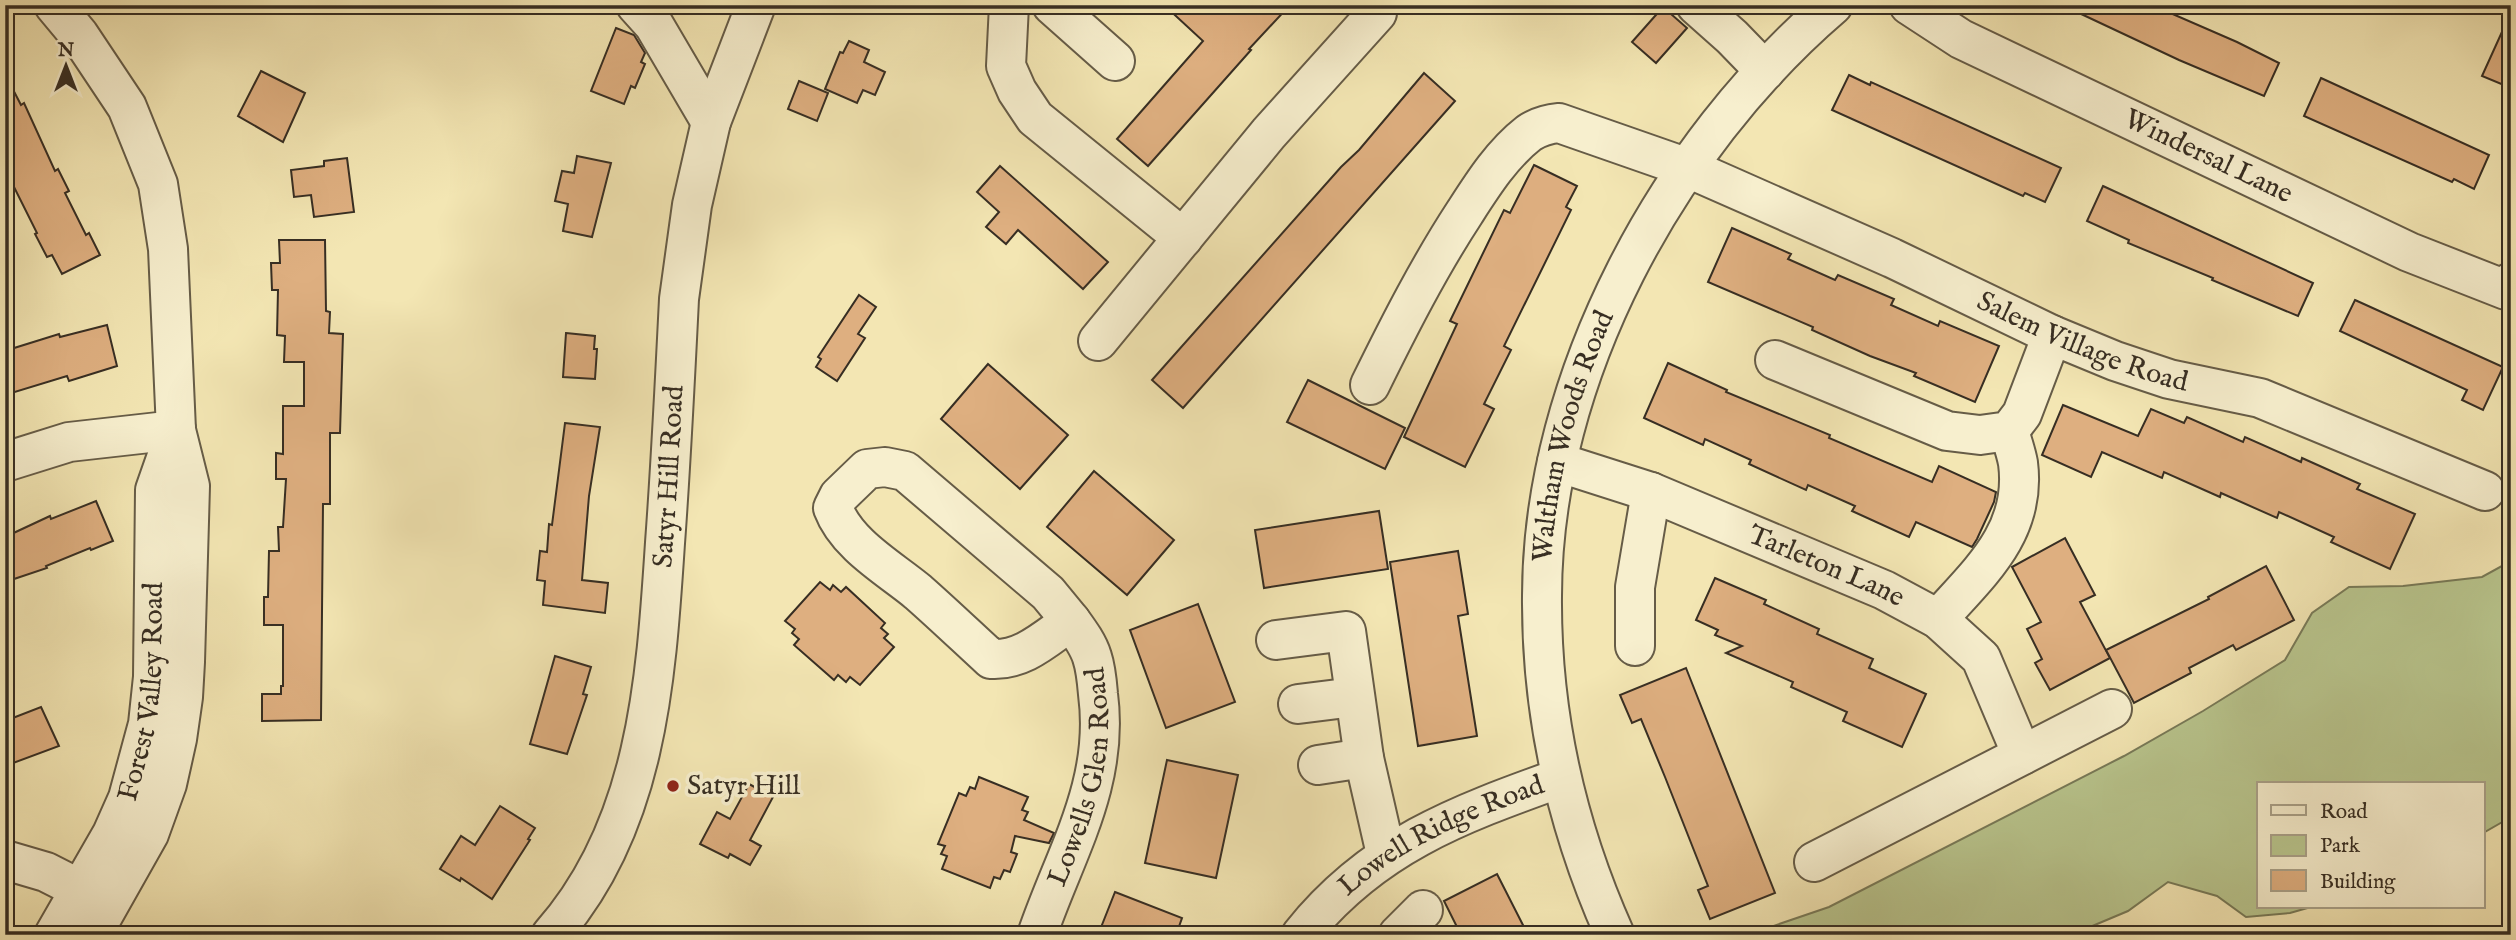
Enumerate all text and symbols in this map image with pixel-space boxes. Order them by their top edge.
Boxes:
north arrow [32,32,102,102]
text: N [57,39,75,63]
street label: Windersal Lane [2118,102,2299,212]
street label: Salem Village Road [1971,284,2191,400]
street label: Waltham Woods Road [1525,305,1622,563]
street label: Satyr Hill Road [646,384,692,569]
street label: Tarleton Lane [1743,517,1911,615]
street label: Forest Valley Road [110,582,172,805]
street label: Lowells Glen Road [1040,665,1118,891]
street label: Lowell Ridge Road [1331,768,1549,904]
place label: Satyr Hill [687,769,800,804]
marker: Satyr Hill [665,778,681,794]
legend [2257,782,2484,908]
text: Road [2320,799,2368,826]
text: Park [2320,833,2361,860]
text: Building [2320,869,2396,896]

